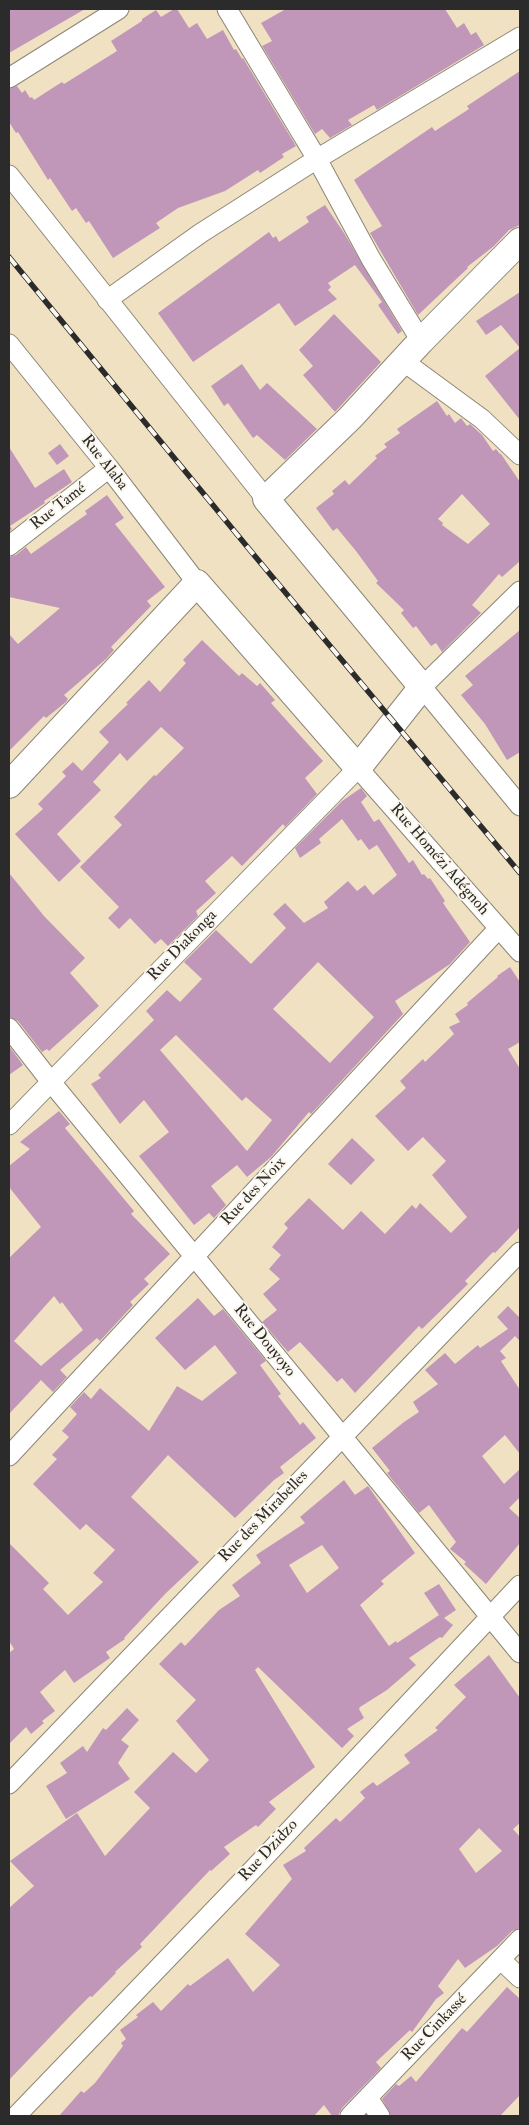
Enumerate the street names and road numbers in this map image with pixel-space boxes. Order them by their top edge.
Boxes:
street label: Rue Alaba [76,432,132,494]
street label: Rue Tamé [27,479,91,535]
street label: Rue Homézi Adégnoh [385,800,493,920]
street label: Rue Diakonga [144,907,222,985]
street label: Rue des Noix [218,1154,290,1230]
street label: Rue Douyoyo [229,1301,299,1381]
street label: Rue des Mirabelles [215,1467,313,1567]
street label: Rue Dzidzo [235,1816,303,1886]
street label: Rue Cinkassé [398,1991,472,2065]

